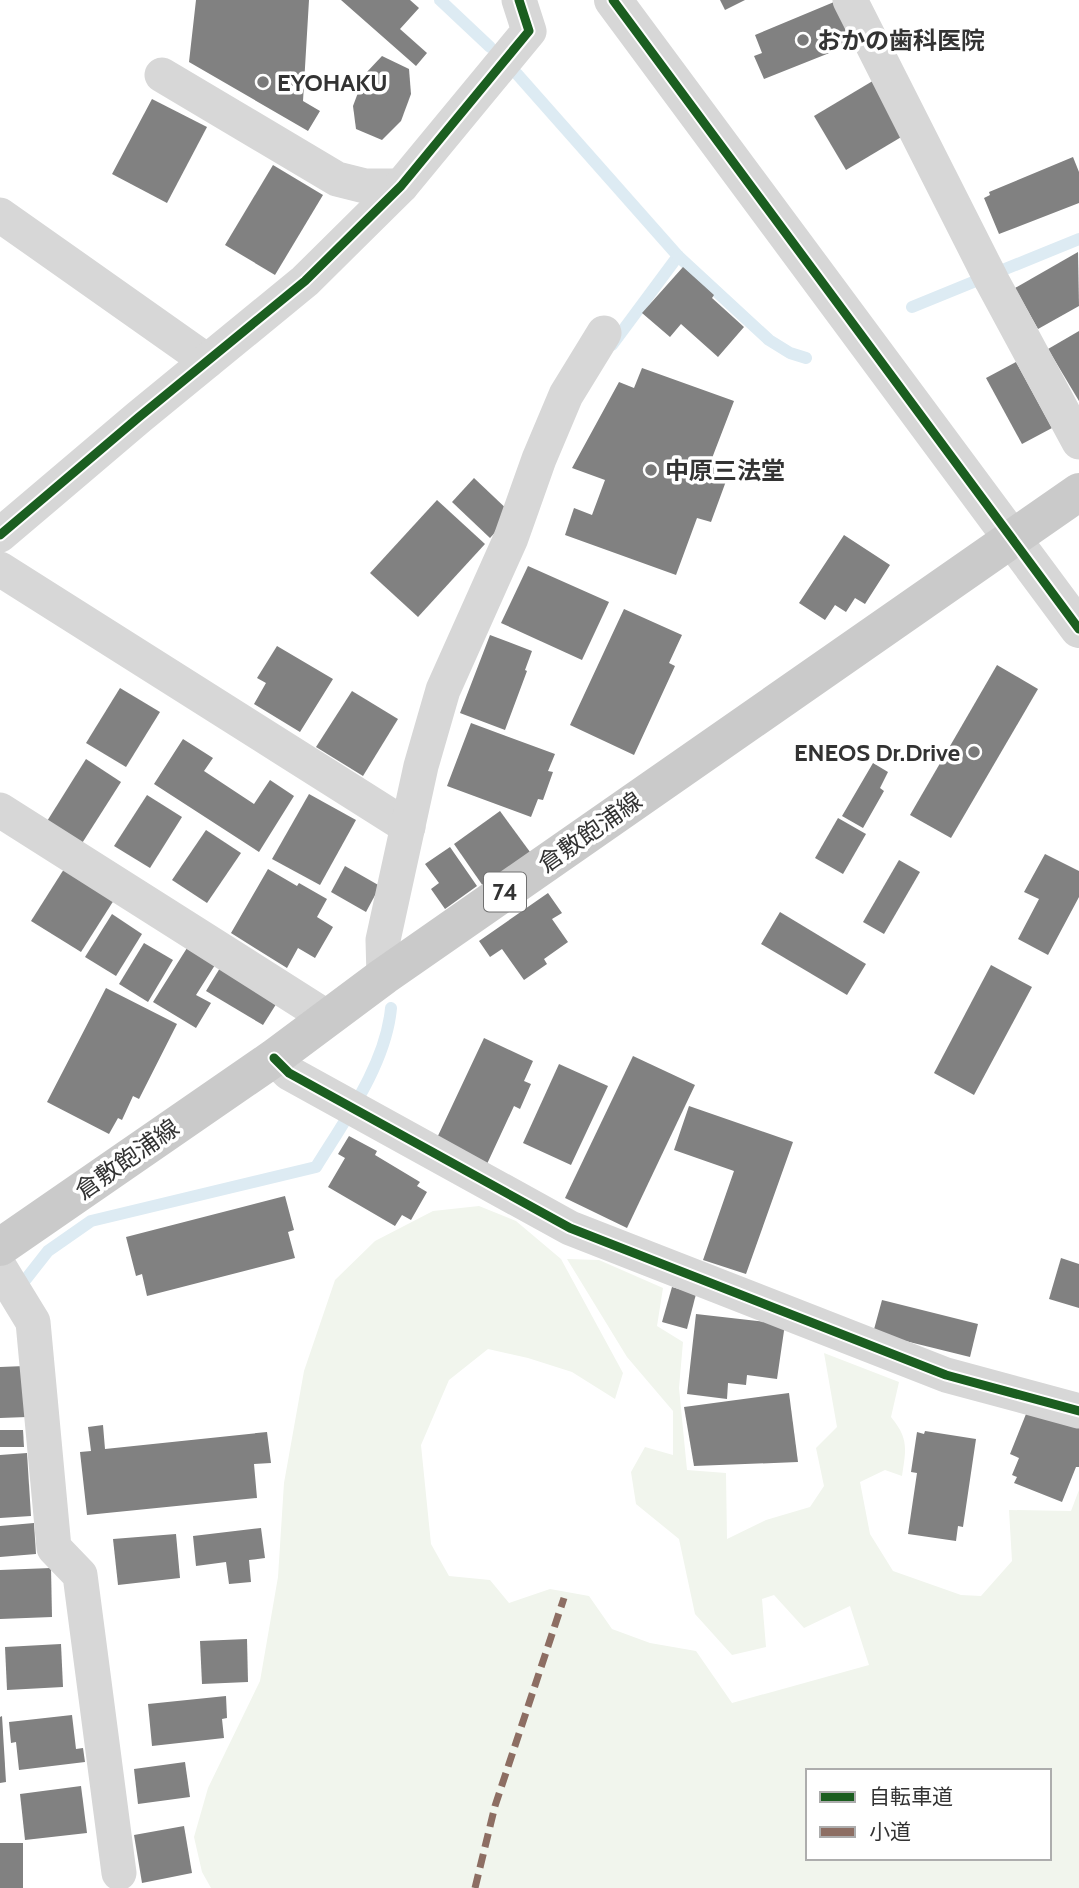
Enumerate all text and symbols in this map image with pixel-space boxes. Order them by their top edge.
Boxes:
place label: おかの歯科医院 [817,26,985,55]
marker: おかの歯科医院 [795,32,811,48]
place label: EYOHAKU [277,68,388,97]
marker: EYOHAKU [255,74,271,90]
place label: 中原三法堂 [665,456,785,485]
marker: 中原三法堂 [643,462,659,478]
place label: ENEOS Dr.Drive [794,738,960,767]
marker: ENEOS Dr.Drive [966,744,982,760]
street label: 倉敷飽浦線 [533,786,647,878]
road number: 74 [484,872,526,912]
street label: 倉敷飽浦線 [70,1113,184,1205]
legend [806,1769,1051,1860]
text: 自転車道 [869,1784,953,1809]
text: 小道 [869,1819,911,1844]

